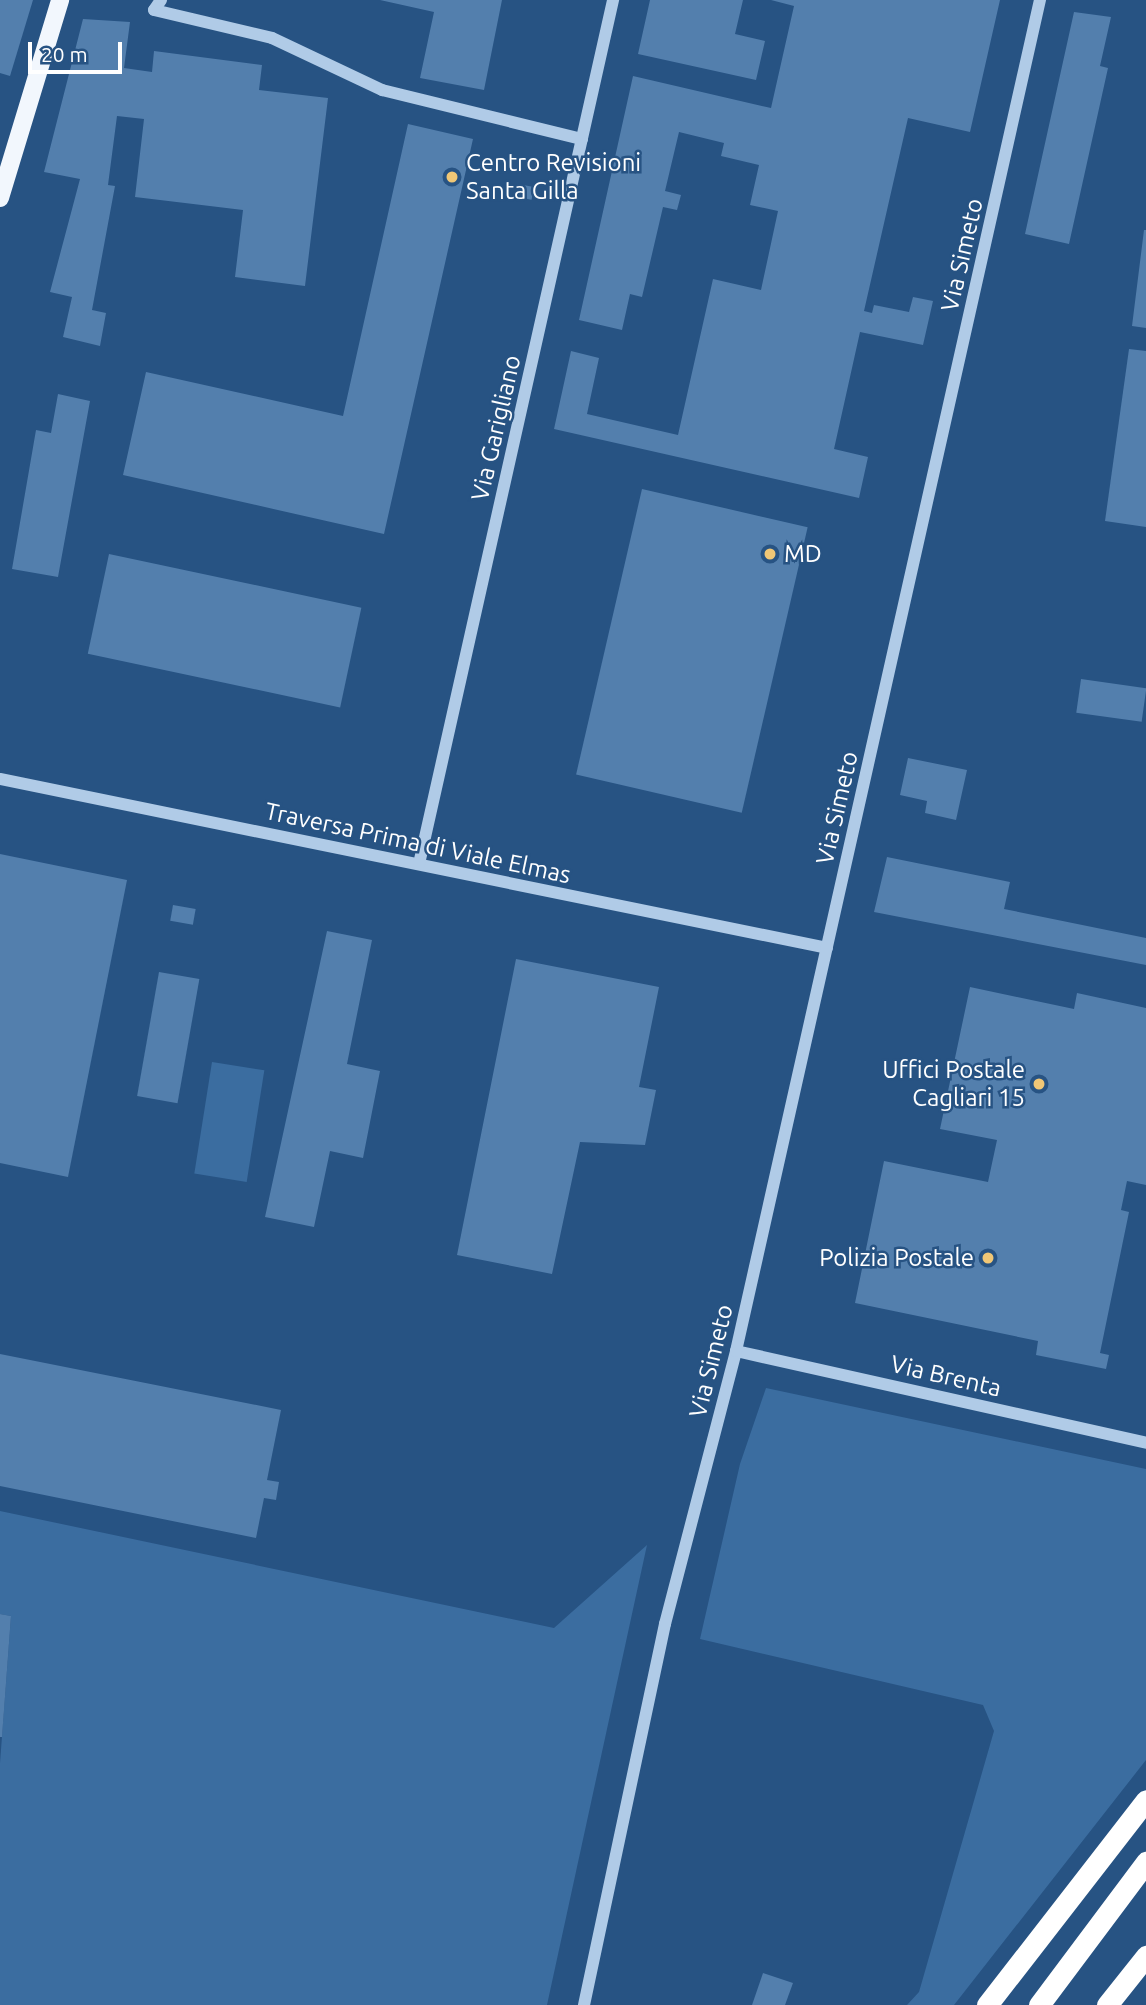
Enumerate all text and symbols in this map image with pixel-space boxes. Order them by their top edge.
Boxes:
scale bar [32,28,126,72]
text: 20 m [41,42,88,66]
place label: Centro Revisioni Santa Gilla [466,149,641,205]
marker: Centro Revisioni Santa Gilla [444,169,460,185]
street label: Via Simeto [935,196,989,314]
street label: Via Garigliano [465,352,527,504]
place label: MD [784,540,822,568]
marker: MD [762,546,778,562]
street label: Via Simeto [810,749,864,867]
street label: Traversa Prima di Viale Elmas [263,797,573,889]
place label: Uffici Postale Cagliari 15 [882,1056,1025,1112]
marker: Uffici Postale Cagliari 15 [1031,1076,1047,1092]
place label: Polizia Postale [819,1244,974,1272]
marker: Polizia Postale [980,1250,996,1266]
street label: Via Simeto [683,1301,739,1421]
street label: Via Brenta [888,1349,1004,1403]

